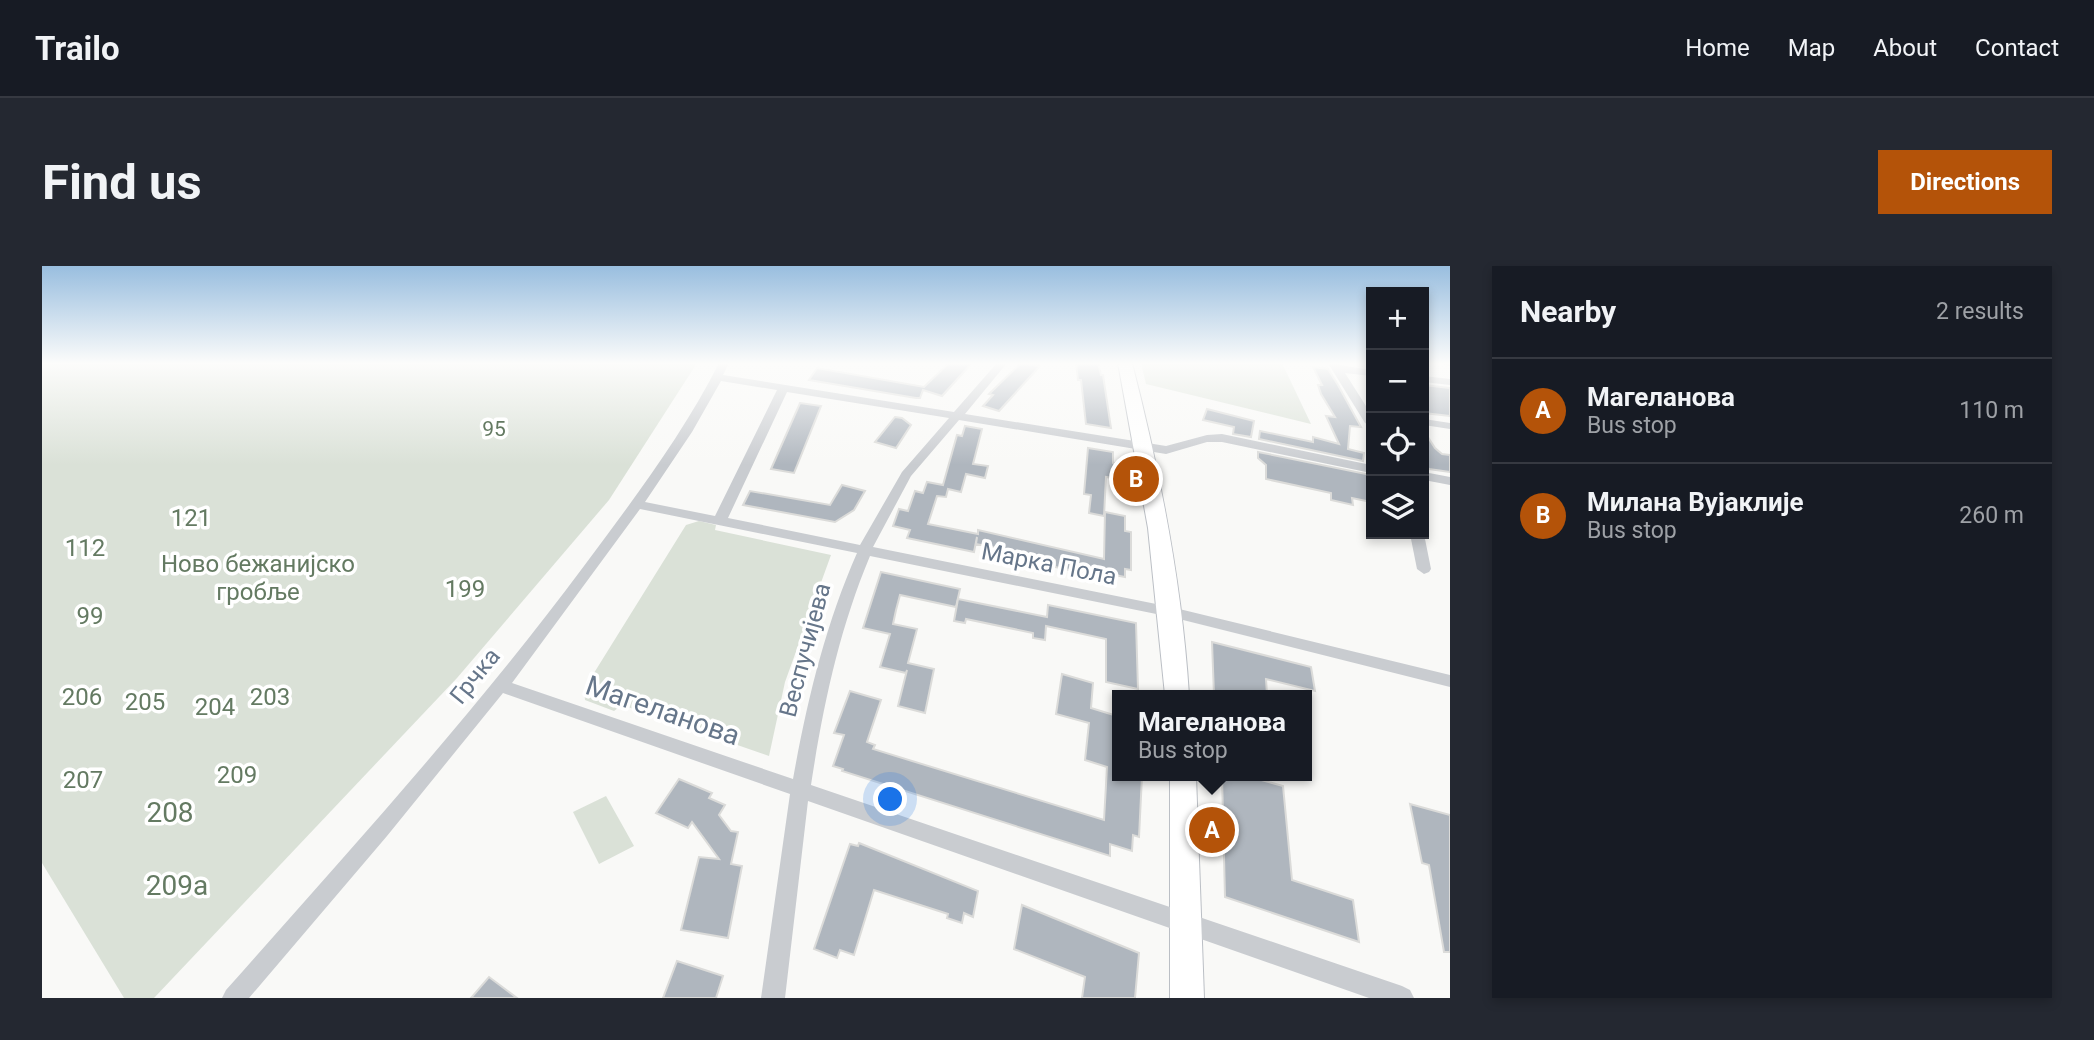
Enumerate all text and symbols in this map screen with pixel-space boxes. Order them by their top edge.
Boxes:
text: Trailo [35,29,120,68]
text: Home [1685,34,1750,62]
text: Map [1788,34,1835,62]
text: About [1873,34,1937,62]
text: Contact [1975,34,2059,62]
button: Directions [1878,150,2052,214]
text: Find us [42,154,202,211]
map controls [1366,287,1429,539]
button: + [1366,287,1429,350]
text: Nearby [1520,294,1616,329]
text: 2 results [1936,298,2024,325]
button: − [1366,350,1429,413]
text: Магеланова [1587,382,1735,412]
text: A [1535,397,1551,424]
text: 110 m [1959,397,2024,424]
text: Bus stop [1587,412,1677,439]
button: locate [1366,413,1429,476]
park label: 95 [482,417,506,441]
pin: B [1113,453,1159,505]
button: layers [1366,476,1429,539]
text: Милана Вујаклије [1587,487,1804,517]
text: B [1536,502,1550,529]
text: 260 m [1959,502,2024,529]
park label: 121 [171,504,211,532]
text: Bus stop [1587,517,1677,544]
park label: 112 [65,534,105,562]
street label: Марка Пола [979,537,1119,591]
park label: Ново бежанијско гробље [161,550,355,606]
park label: 199 [445,575,485,603]
street label: Веспучијева [774,580,836,720]
park label: 99 [77,602,103,630]
street label: Грчка [444,643,506,709]
street label: Магеланова [581,669,744,752]
park label: 206 [62,683,102,711]
park label: 203 [250,683,290,711]
park label: 205 [125,688,165,716]
popup [1112,690,1312,781]
park label: 204 [195,693,235,721]
text: Магеланова [1138,707,1286,737]
text: Bus stop [1138,737,1228,764]
park label: 209 [217,761,257,789]
park label: 207 [63,766,103,794]
your location [873,782,907,816]
park label: 208 [146,796,194,829]
pin: A [1189,804,1235,856]
park label: 209a [146,869,208,902]

